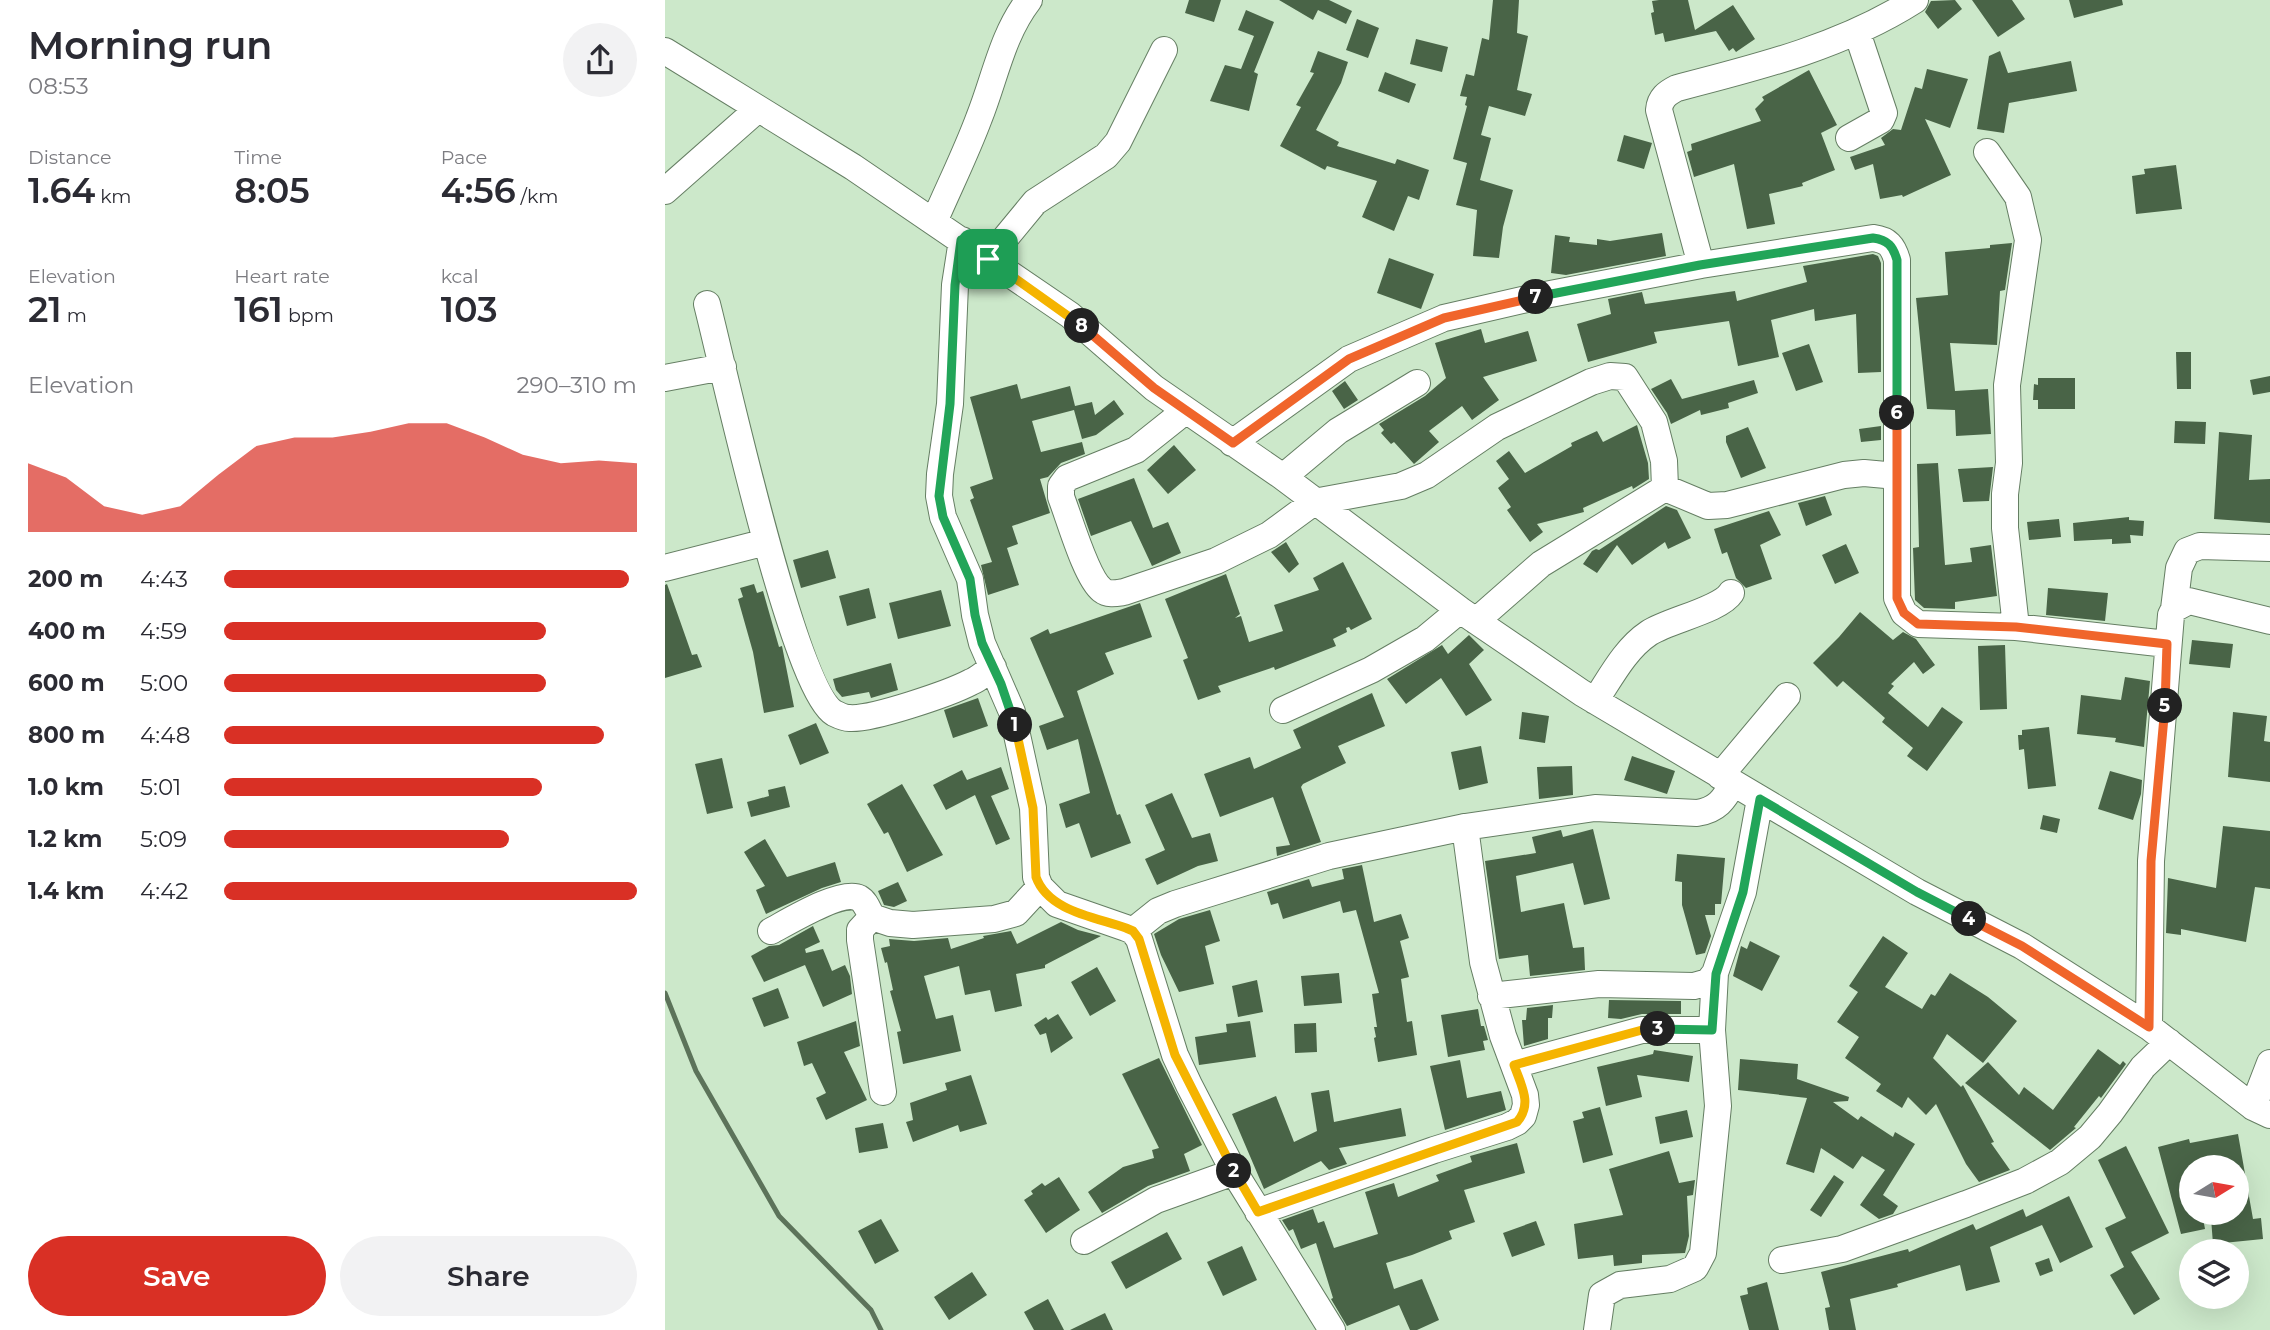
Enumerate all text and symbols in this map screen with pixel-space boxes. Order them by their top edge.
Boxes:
text: Morning run [28,22,272,69]
button: share [563,23,637,97]
text: 08:53 [28,72,89,100]
text: Distance [28,146,111,169]
text: Time [234,146,282,169]
text: Pace [441,146,487,169]
text: 1.64 [28,169,95,212]
text: 8:05 [234,169,310,212]
text: 4:56 [441,169,516,212]
text: km [95,185,132,208]
text: /km [516,185,558,208]
pin [958,229,1018,289]
icon: arrive [969,240,1007,278]
text: Elevation [28,265,116,288]
text: Heart rate [234,265,330,288]
text: kcal [441,265,479,288]
pin: 7 [1519,280,1553,314]
text: 7 [1530,285,1541,308]
text: 21 [28,288,62,331]
text: 161 [234,288,283,331]
text: 103 [441,288,498,331]
text: m [62,304,87,327]
text: bpm [283,304,334,327]
pin: 8 [1065,308,1099,344]
text: 8 [1075,314,1088,337]
text: Elevation [28,371,134,399]
text: 290–310 m [517,371,637,399]
pin: 6 [1879,396,1915,430]
text: 6 [1890,401,1903,424]
text: 200 m [28,565,103,593]
text: 4:43 [140,565,188,593]
text: 400 m [28,617,106,645]
text: 4:59 [140,617,187,645]
text: 600 m [28,669,105,697]
text: 5:00 [140,669,188,697]
pin: 5 [2147,688,2183,724]
text: 5 [2159,694,2170,717]
pin: 1 [997,708,1033,742]
text: 1 [1011,713,1018,736]
text: 800 m [28,721,105,749]
text: 4:48 [140,721,190,749]
text: 1.0 km [28,773,104,801]
text: 5:01 [140,773,181,801]
text: 1.2 km [28,825,102,853]
text: 5:09 [140,825,187,853]
text: 1.4 km [28,877,105,905]
text: 4:42 [140,877,188,905]
pin: 4 [1951,902,1987,936]
text: 4 [1962,907,1975,930]
pin: 3 [1641,1012,1675,1046]
text: 3 [1652,1017,1663,1040]
pin: 2 [1217,1154,1251,1188]
north arrow [2179,1155,2249,1225]
map controls [2179,1155,2249,1309]
text: 2 [1228,1159,1239,1182]
button: Save [28,1236,326,1316]
button: Share [340,1236,637,1316]
button: layers [2179,1239,2249,1309]

